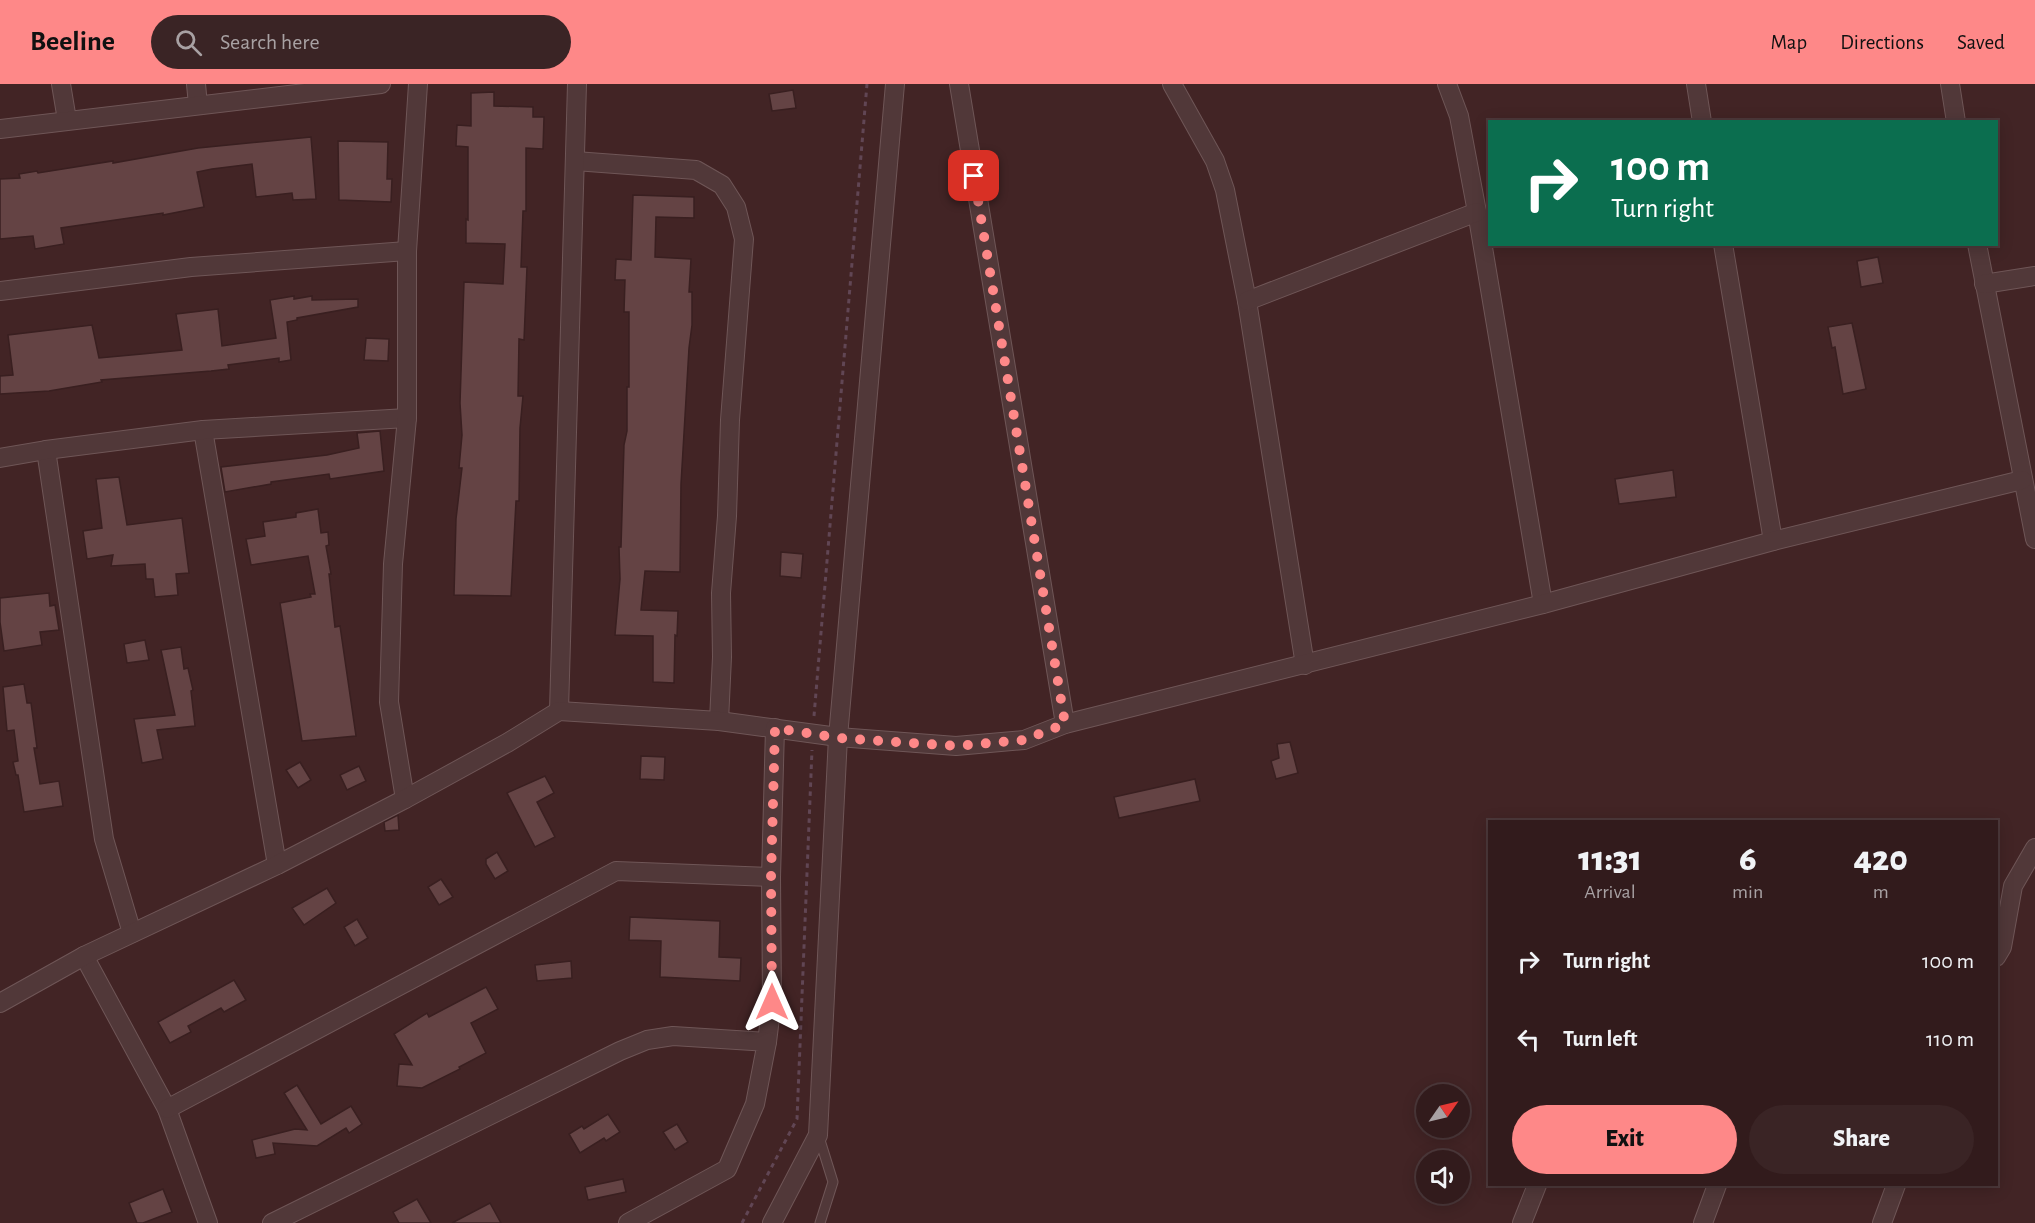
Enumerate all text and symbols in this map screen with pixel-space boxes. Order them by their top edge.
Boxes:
search box [151,15,571,69]
icon: search [172,26,205,59]
text: Beeline [30,28,115,56]
text: Search here [220,31,320,53]
text: Map [1771,32,1807,53]
text: Directions [1840,32,1924,53]
text: Saved [1957,32,2005,53]
icon: right [1512,144,1590,222]
text: 100 m [1611,146,1710,188]
pin [948,150,999,201]
icon: arrive [957,159,990,192]
text: Turn right [1611,195,1714,222]
text: 11:31 [1578,841,1642,877]
text: 6 [1739,841,1757,877]
text: 420 [1853,841,1908,877]
text: Arrival [1584,882,1636,902]
text: min [1732,882,1763,902]
text: m [1873,882,1889,902]
icon: right [1512,945,1545,978]
text: Turn right [1563,950,1650,972]
text: 100 m [1922,950,1974,972]
position arrow [740,970,804,1034]
icon: left [1512,1023,1545,1056]
text: Turn left [1563,1028,1637,1050]
text: 110 m [1926,1028,1974,1050]
north arrow [1416,1084,1470,1138]
map controls [1416,1084,1470,1204]
button: Exit [1512,1105,1737,1174]
button: Share [1749,1105,1974,1174]
button: sound [1416,1150,1470,1204]

